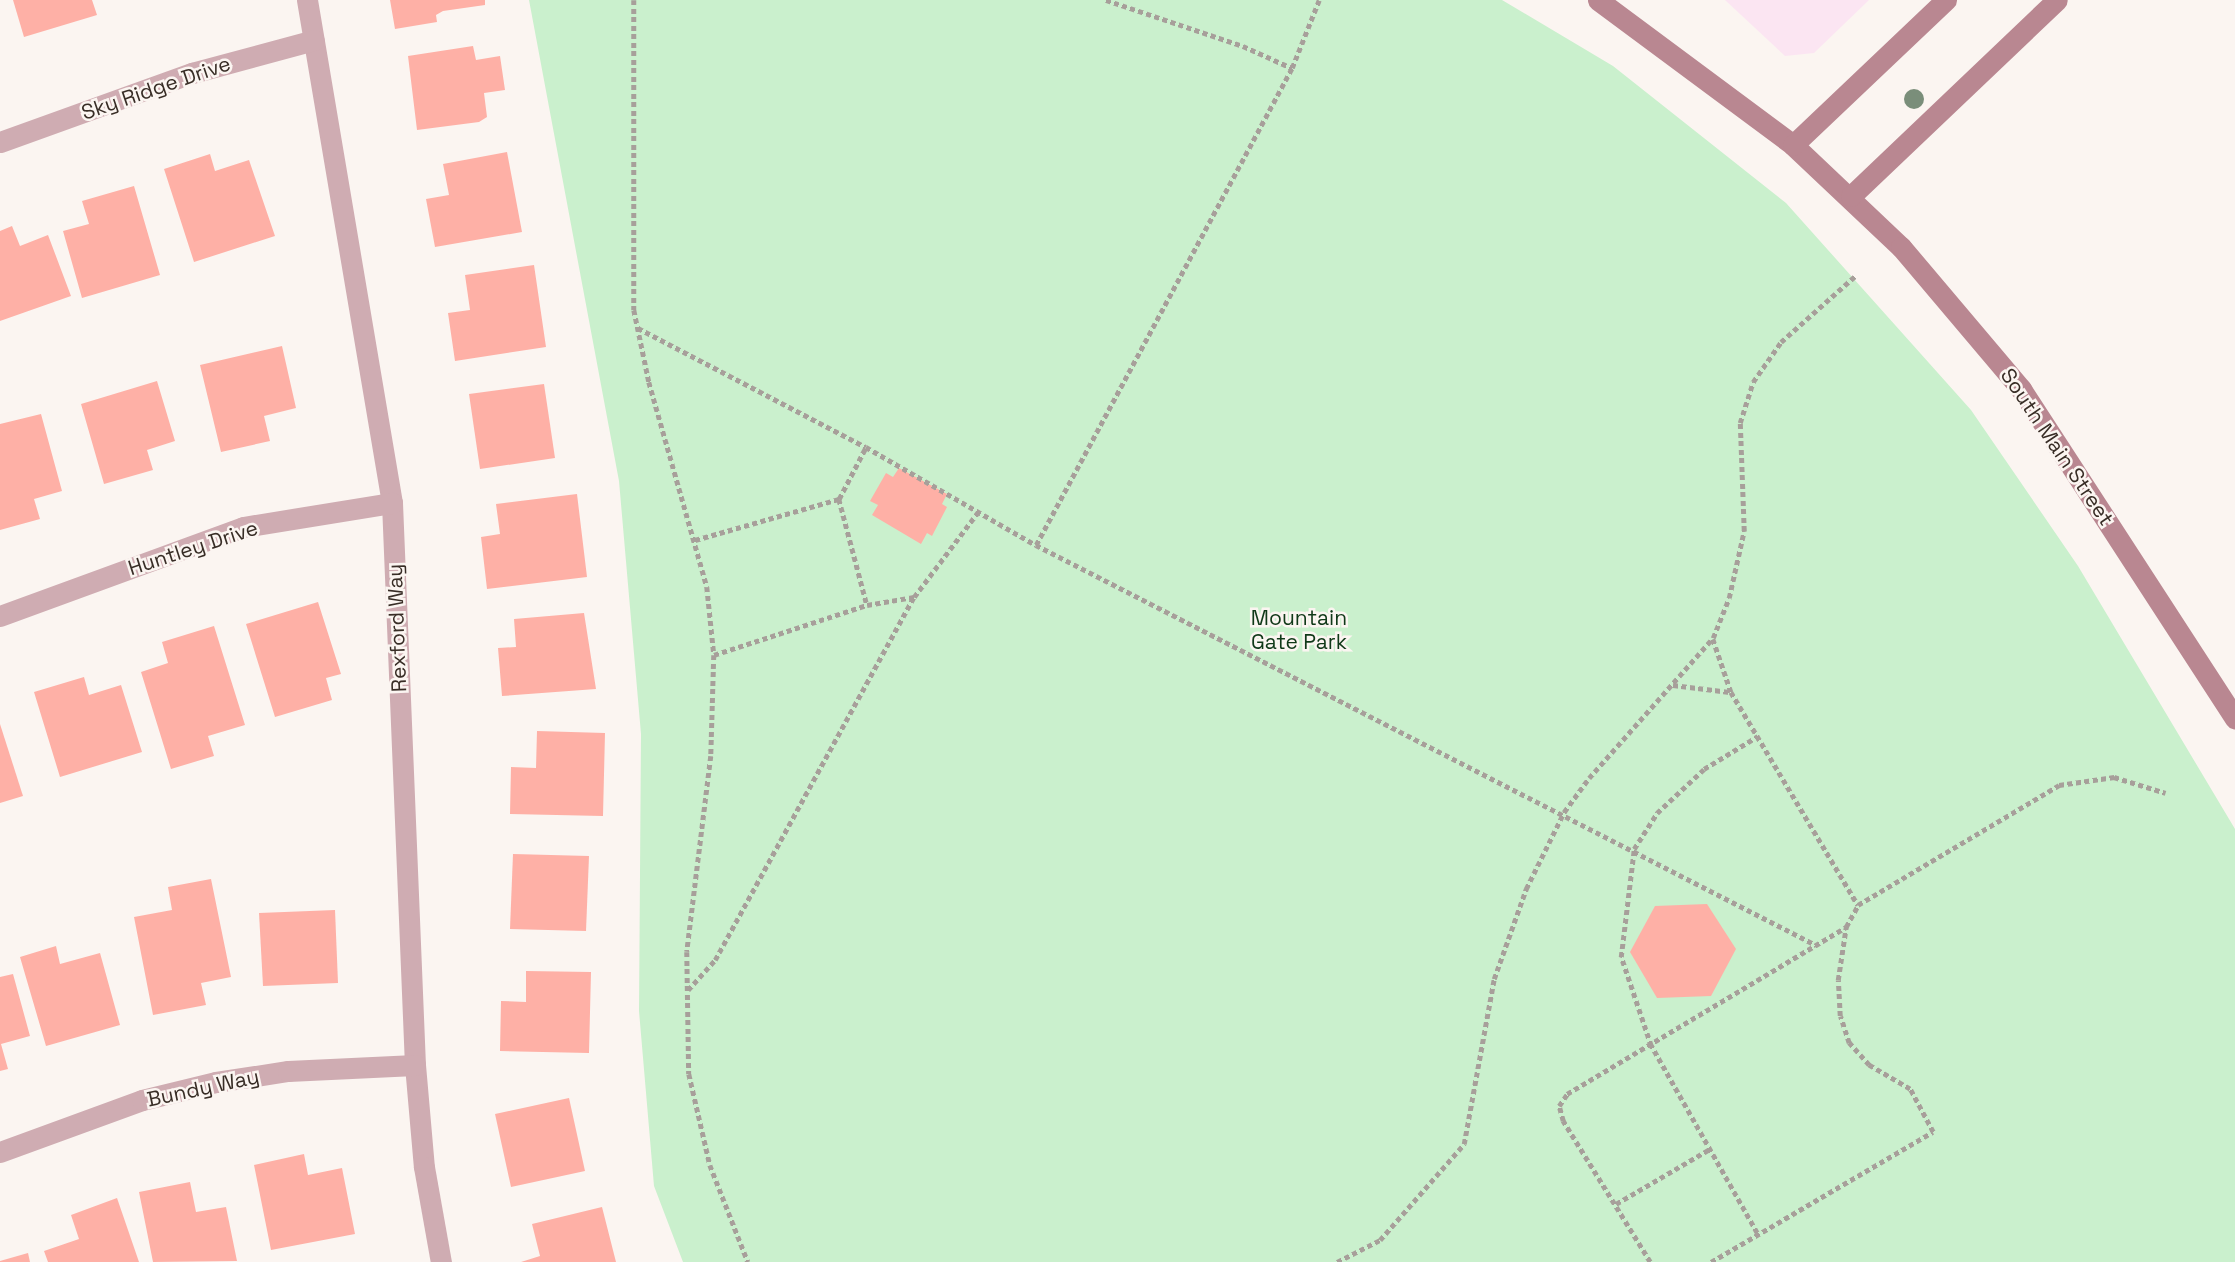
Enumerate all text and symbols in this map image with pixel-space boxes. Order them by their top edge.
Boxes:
street label: Sky Ridge Drive [78,51,234,125]
street label: South Main Street [1995,363,2119,531]
street label: Huntley Drive [125,515,261,581]
street label: Rexford Way [382,563,412,693]
park label: Mountain Gate Park [1251,605,1347,655]
street label: Bundy Way [145,1064,261,1112]

